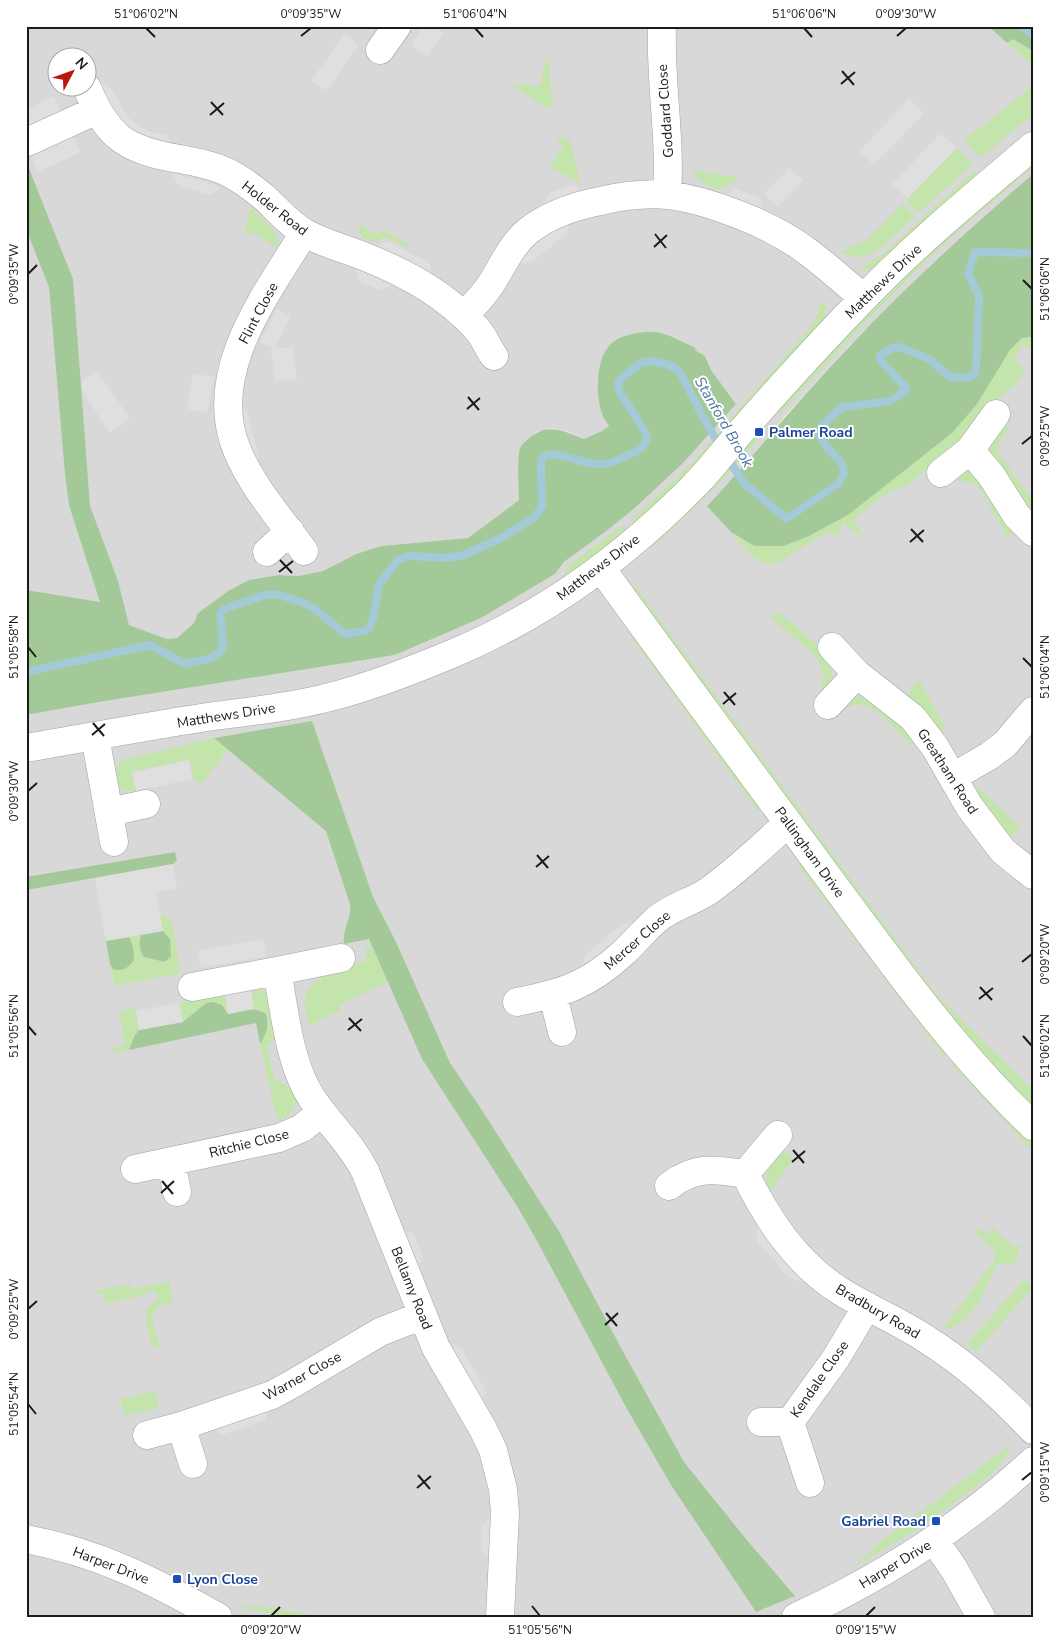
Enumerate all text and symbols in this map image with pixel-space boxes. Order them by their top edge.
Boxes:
text: 51°06'02"N [114,6,178,22]
text: 0°09'35"W [280,6,342,22]
text: 51°06'04"N [443,6,507,22]
text: 51°06'06"N [772,6,836,22]
text: 0°09'30"W [875,6,937,22]
north arrow [48,48,98,98]
text: N [71,54,92,74]
street label: Goddard Close [653,63,678,158]
street label: Holder Road [238,176,312,240]
street label: Matthews Drive [841,240,926,323]
text: 0°09'35"W [6,243,22,305]
text: 51°06'06"N [1037,257,1053,321]
street label: Flint Close [234,279,283,347]
water label: Stanford Brook [690,373,758,471]
text: 0°09'25"W [1037,405,1053,467]
place label: Palmer Road [769,423,853,442]
marker: Palmer Road [753,426,765,438]
street label: Matthews Drive [553,530,644,605]
text: 51°05'58"N [6,615,22,679]
text: 51°06'04"N [1037,635,1053,699]
street label: Matthews Drive [175,698,277,733]
street label: Greatham Road [913,725,982,818]
text: 0°09'30"W [6,760,22,822]
street label: Pallingham Drive [770,803,849,901]
street label: Mercer Close [600,906,675,975]
text: 0°09'20"W [1037,923,1053,985]
text: 51°05'56"N [6,994,22,1058]
text: 51°06'02"N [1037,1014,1053,1078]
street label: Ritchie Close [207,1124,291,1163]
street label: Bellamy Road [386,1244,437,1332]
text: 0°09'25"W [6,1278,22,1340]
street label: Bradbury Road [832,1280,924,1343]
street label: Kendale Close [786,1337,853,1422]
street label: Warner Close [260,1347,345,1406]
text: 51°05'54"N [6,1372,22,1436]
text: 0°09'15"W [1037,1441,1053,1503]
place label: Gabriel Road [841,1512,926,1531]
marker: Gabriel Road [930,1515,942,1527]
street label: Harper Drive [856,1536,935,1593]
street label: Harper Drive [70,1542,152,1589]
place label: Lyon Close [187,1570,258,1589]
marker: Lyon Close [171,1573,183,1585]
text: 0°09'20"W [240,1622,302,1638]
text: 51°05'56"N [508,1622,572,1638]
text: 0°09'15"W [835,1622,897,1638]

